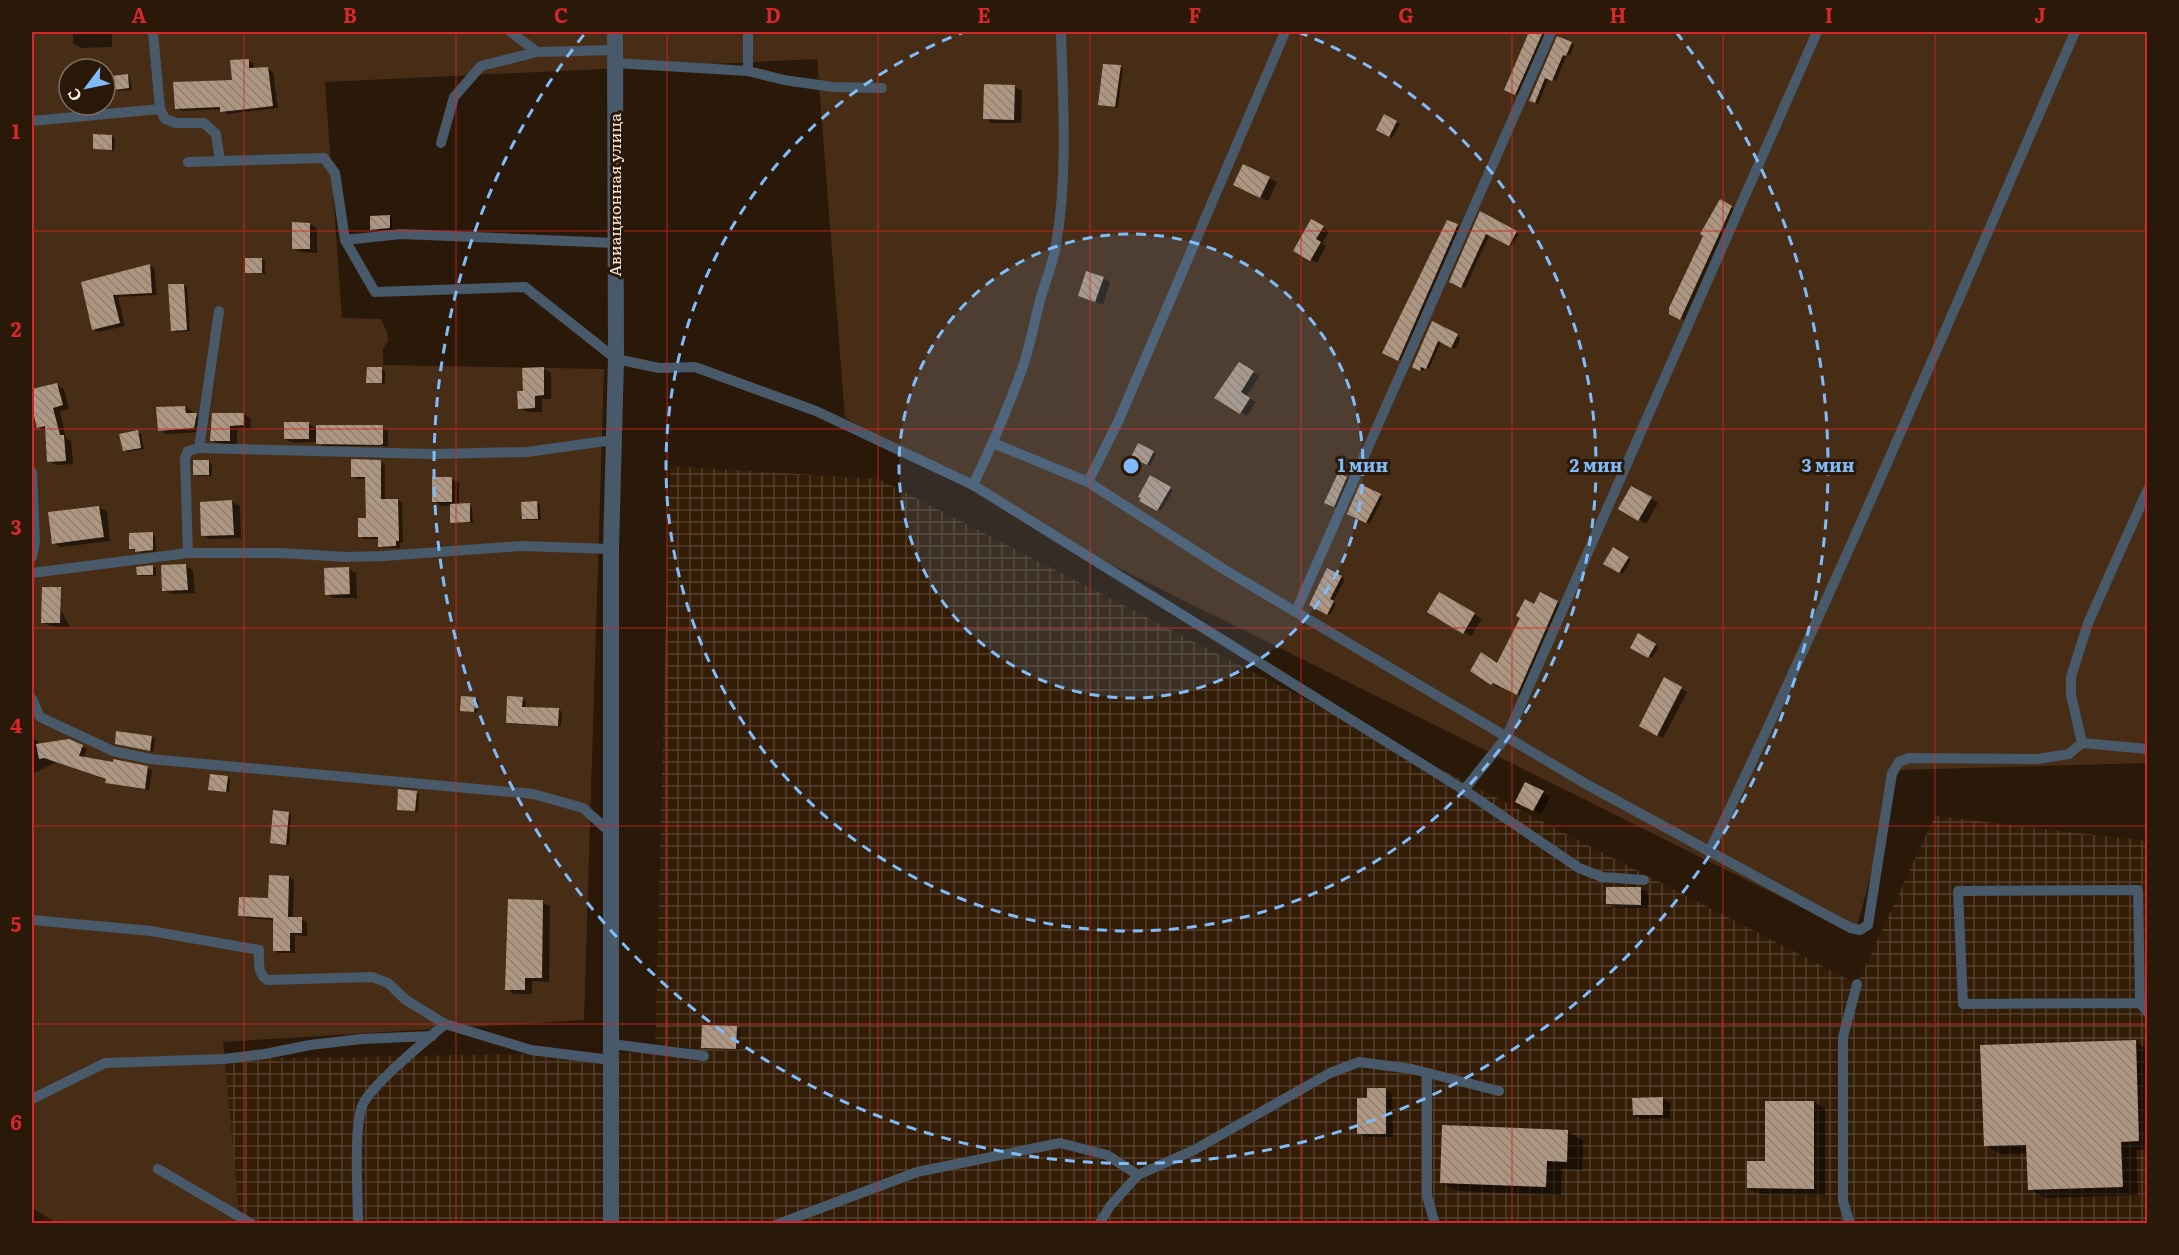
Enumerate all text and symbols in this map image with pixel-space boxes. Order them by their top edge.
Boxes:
text: A [131,0,147,29]
text: B [343,0,357,29]
text: C [554,0,568,29]
text: D [765,0,781,29]
text: E [977,0,991,29]
text: F [1189,0,1202,29]
text: G [1398,0,1414,29]
text: H [1610,0,1626,29]
text: I [1825,0,1833,29]
text: J [2034,0,2046,29]
north arrow [57,57,117,117]
text: С [60,84,87,107]
street label: Авиационная улица [602,113,626,277]
text: 1 [12,115,20,145]
text: 2 [11,313,22,343]
text: 1 мин [1338,451,1389,478]
text: 2 мин [1570,451,1623,478]
text: 3 мин [1801,451,1855,478]
centre of rings [1121,456,1141,476]
text: 3 [10,511,22,541]
text: 4 [10,709,22,739]
text: 5 [11,908,22,938]
text: 6 [10,1106,22,1136]

